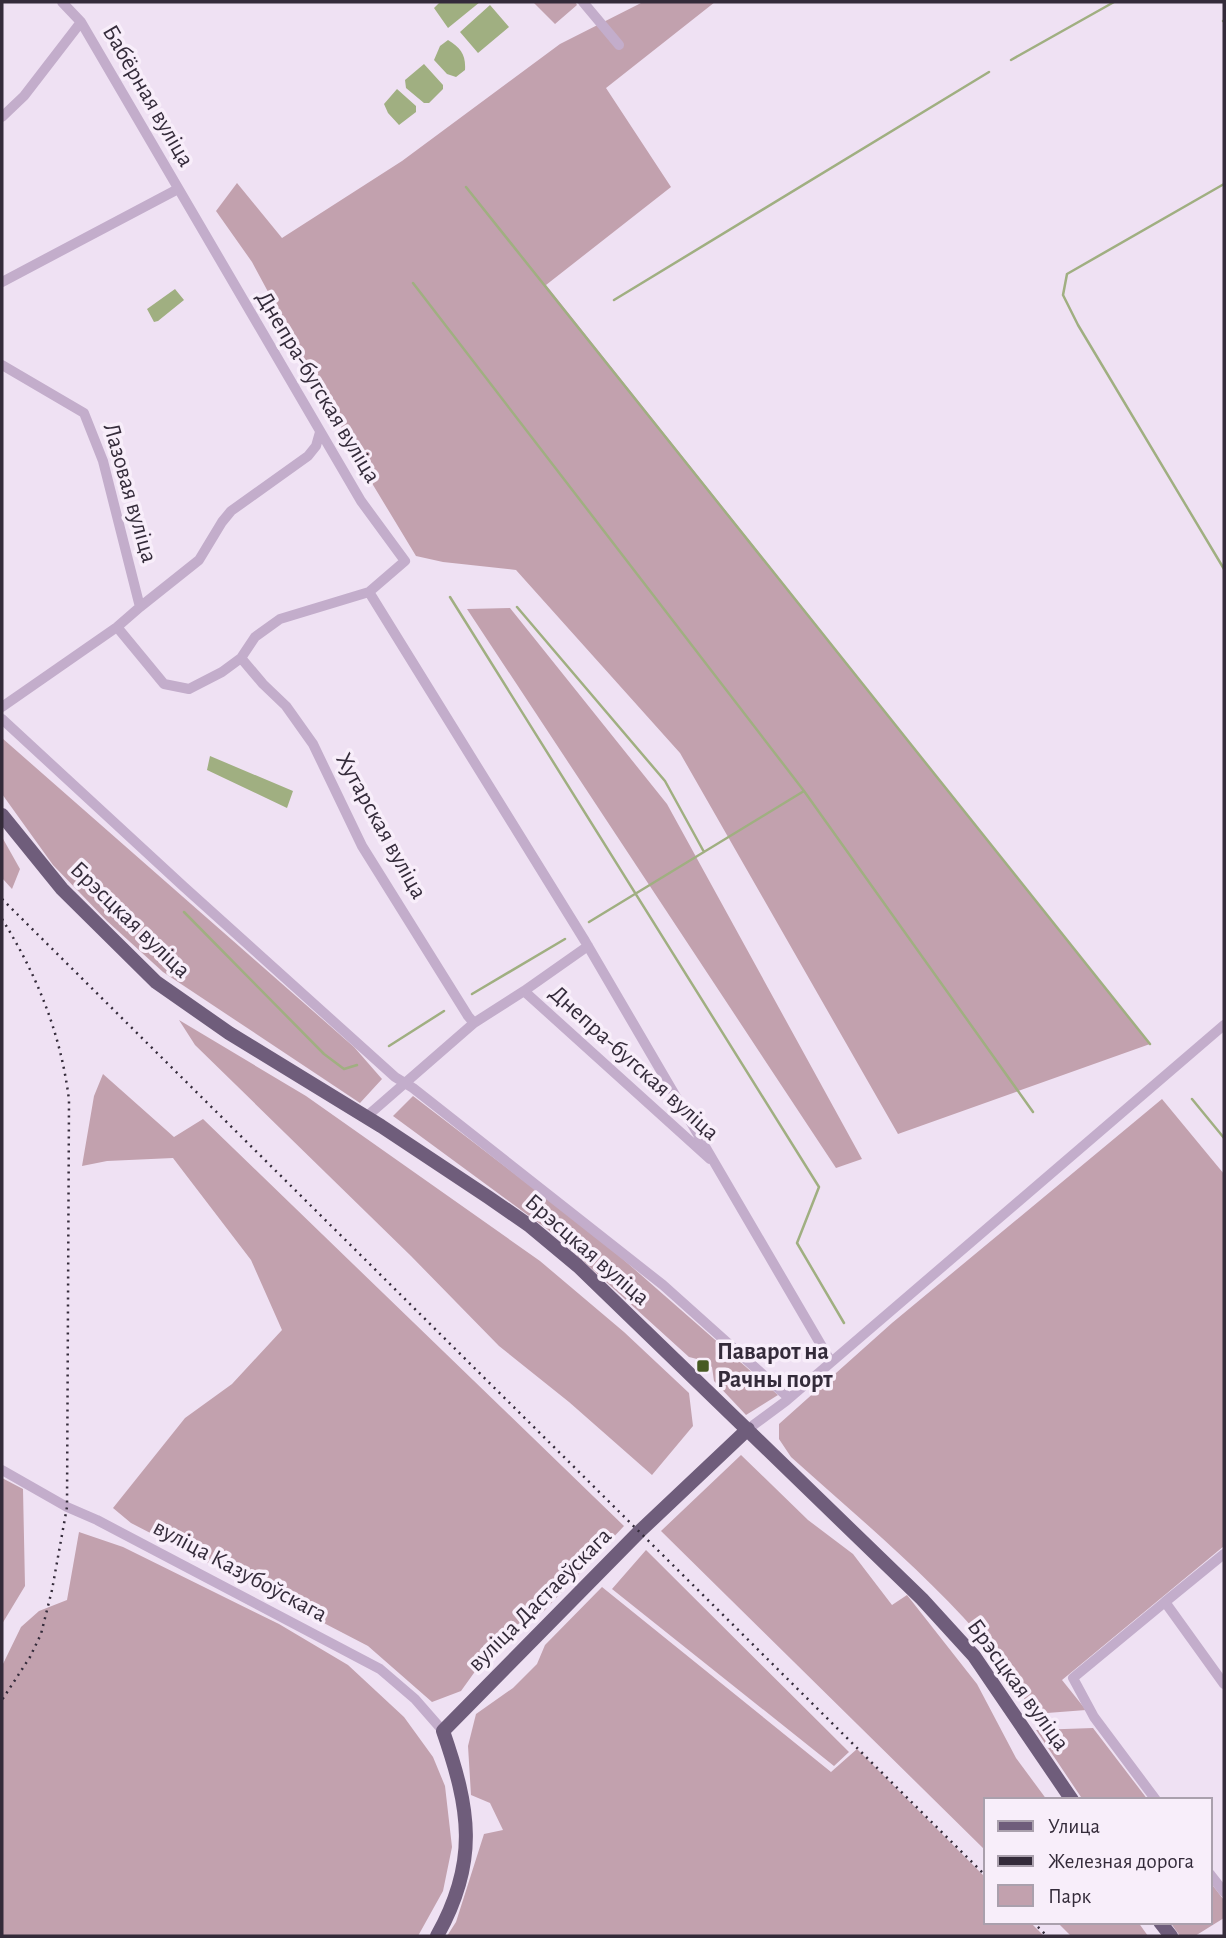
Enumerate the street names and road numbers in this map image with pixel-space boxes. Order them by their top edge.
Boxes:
street label: Бабёрная вуліца [98,21,198,171]
street label: Днепра-бугская вуліца [251,287,385,487]
street label: Лазовая вуліца [99,420,161,566]
street label: Хутарская вуліца [331,749,431,903]
street label: Брэсцкая вуліца [65,857,195,983]
street label: Днепра-бугская вуліца [545,981,723,1145]
street label: Брэсцкая вуліца [520,1190,654,1310]
street label: вуліца Казубоўскага [149,1515,331,1627]
street label: вуліца Дастаеўскага [464,1524,616,1676]
street label: Брэсцкая вуліца [962,1615,1074,1755]

